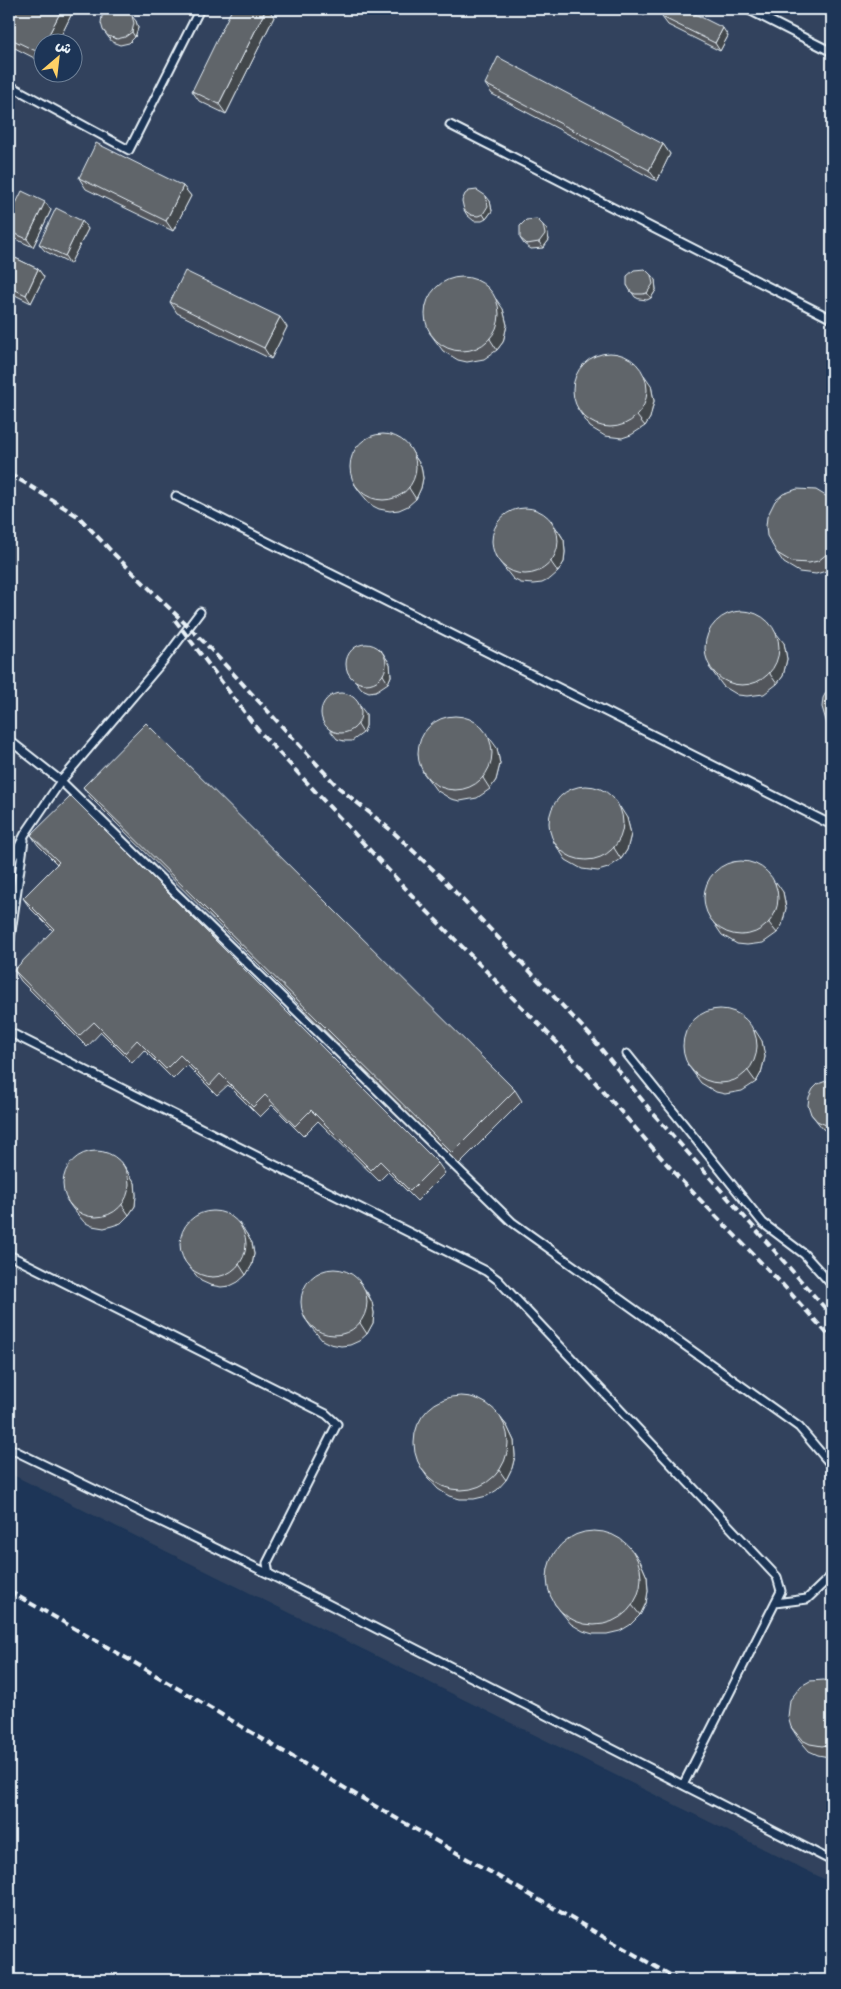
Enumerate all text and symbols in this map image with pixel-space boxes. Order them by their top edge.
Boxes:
north arrow [32,32,82,82]
text: ش [53,36,75,58]

